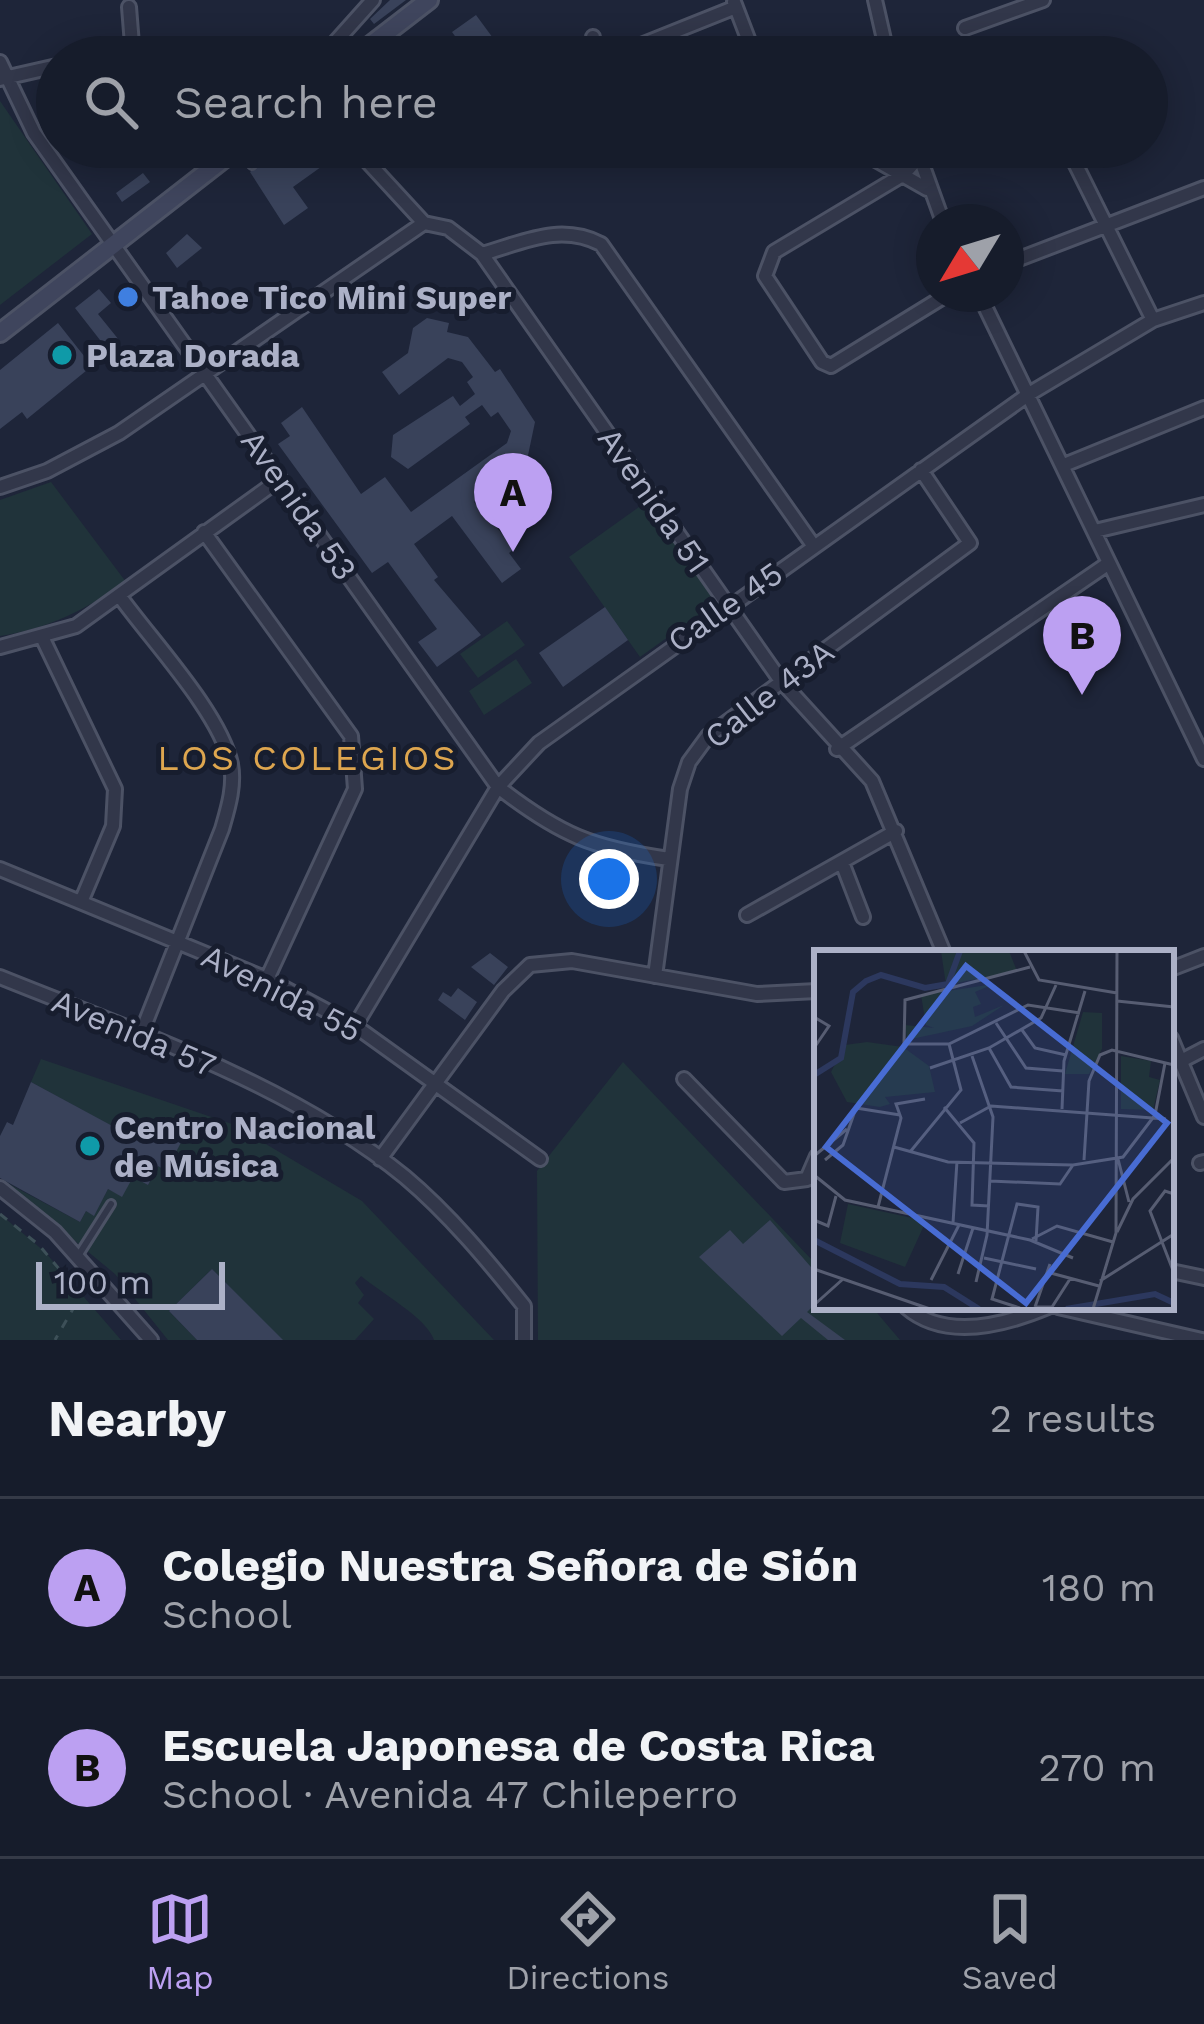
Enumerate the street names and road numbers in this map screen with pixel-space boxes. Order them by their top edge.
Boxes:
street label: Avenida 51 [590,420,718,580]
street label: Avenida 53 [233,422,365,588]
street label: Calle 45 [660,553,790,661]
street label: Calle 43A [697,632,841,756]
street label: Avenida 55 [195,936,369,1050]
street label: Avenida 57 [46,981,222,1085]

